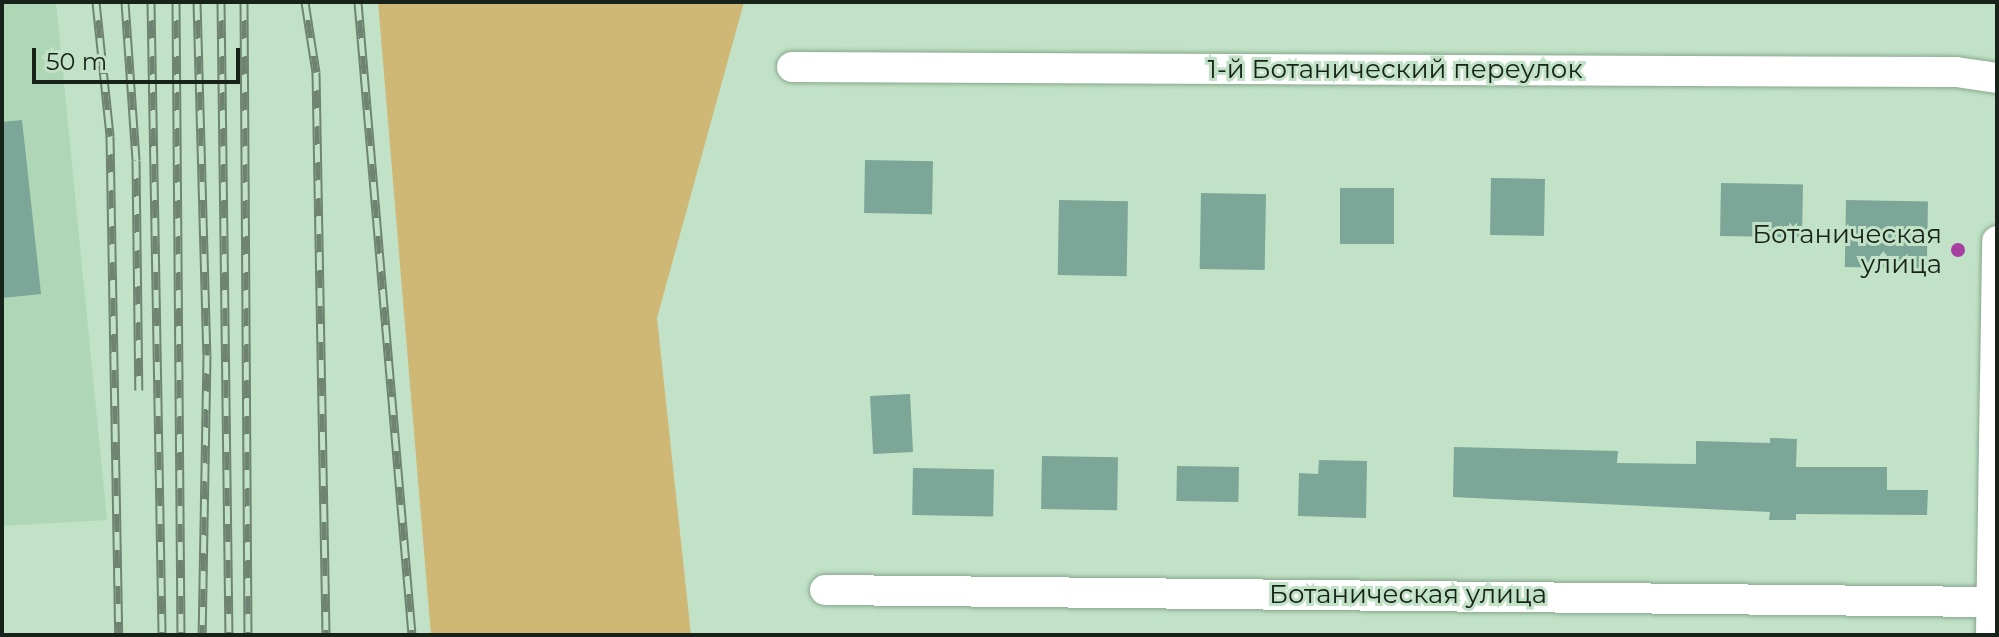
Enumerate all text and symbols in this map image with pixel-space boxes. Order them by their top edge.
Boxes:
scale bar [36,32,244,82]
text: 50 m [46,47,107,76]
street label: 1-й Ботанический переулок [1208,54,1582,86]
place label: Ботаническая улица [1752,219,1942,280]
marker: Ботаническая улица [1949,241,1967,259]
street label: Ботаническая улица [1269,579,1547,611]

